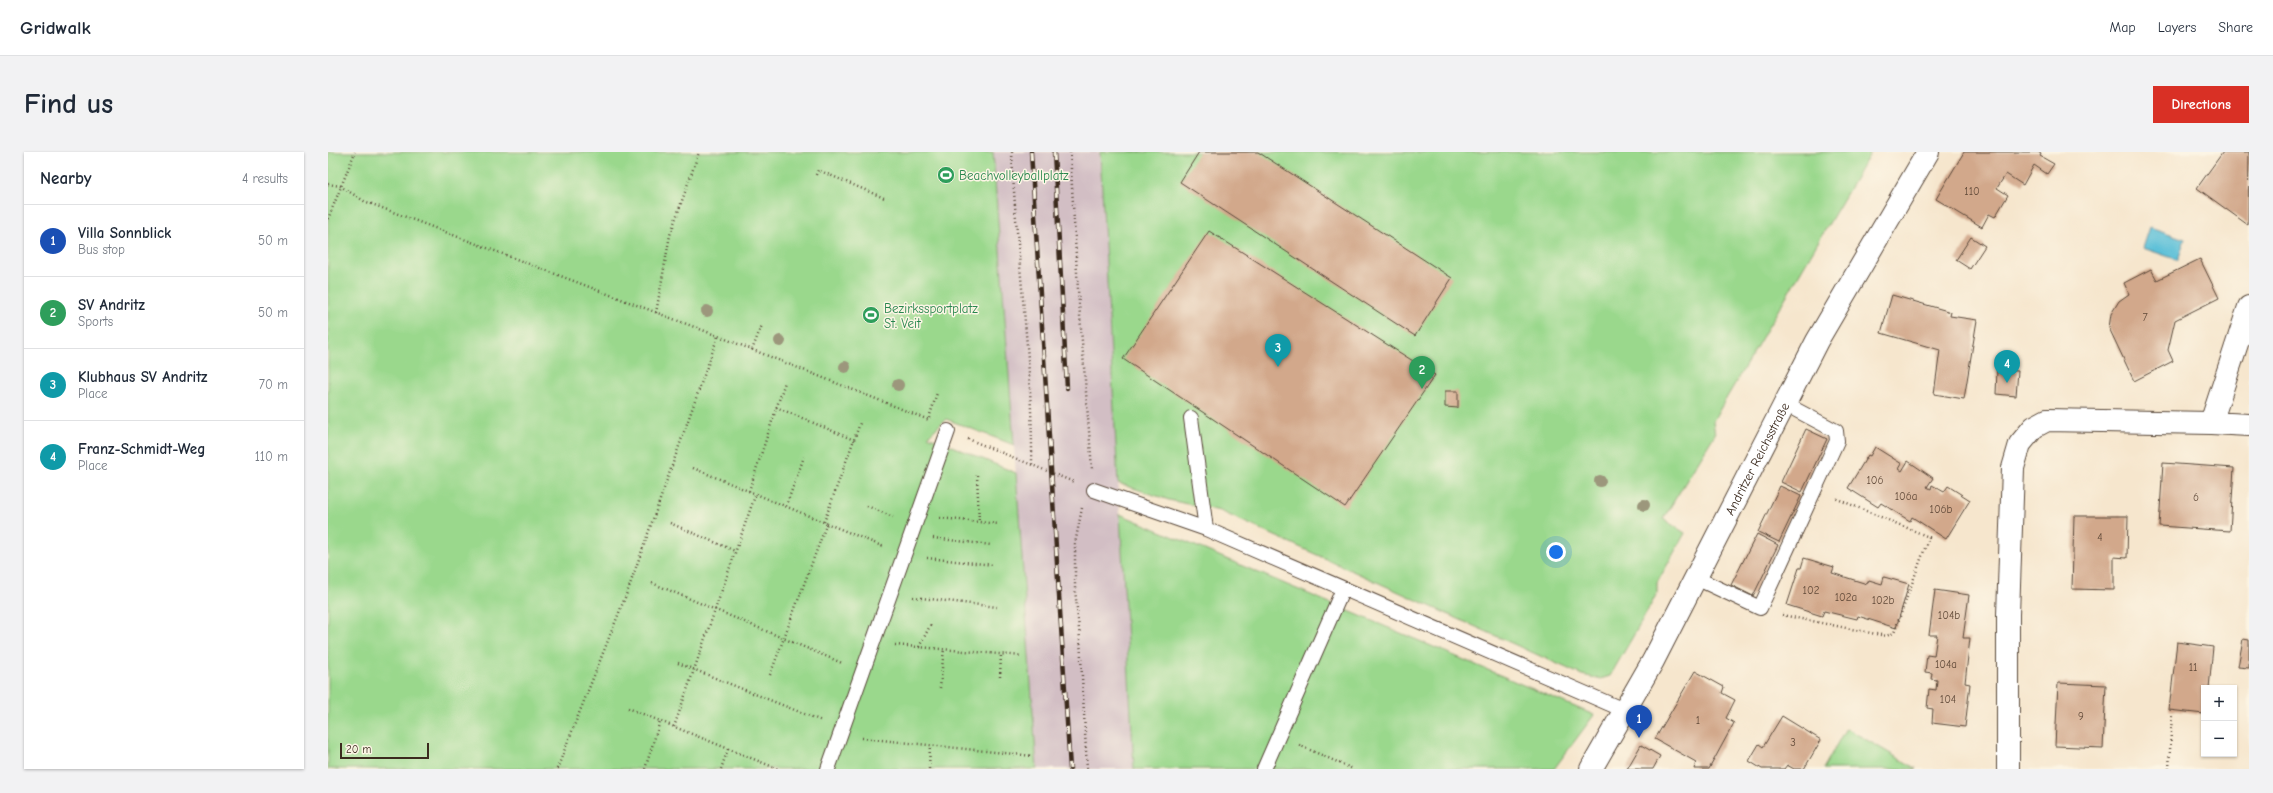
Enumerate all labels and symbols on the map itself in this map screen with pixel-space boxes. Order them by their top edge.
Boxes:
sports icon: Beachvolleyballplatz [936,165,956,185]
place label: Beachvolleyballplatz [959,168,1069,183]
house number: 110 [1964,185,1980,198]
place label: Bezirkssportplatz St. Veit [884,301,978,331]
sports icon: Bezirkssportplatz St. Veit [861,305,881,325]
house number: 7 [2142,311,2148,324]
pin: 3 [1265,334,1291,367]
pin: 4 [1994,350,2020,383]
pin: 2 [1409,356,1435,389]
street label: Andritzer Reichsstraße [1722,399,1792,517]
house number: 106 [1866,474,1884,487]
house number: 106a [1895,490,1917,503]
house number: 6 [2193,491,2199,504]
house number: 106b [1930,503,1953,516]
house number: 4 [2097,531,2103,544]
your location [1546,542,1566,562]
house number: 102 [1803,584,1820,597]
house number: 102a [1835,591,1857,604]
house number: 102b [1872,594,1894,607]
house number: 104b [1938,609,1960,622]
house number: 104a [1935,658,1957,671]
house number: 11 [2189,661,2197,674]
house number: 104 [1940,693,1956,706]
pin: 1 [1626,705,1652,738]
house number: 9 [2078,710,2084,723]
house number: 1 [1696,714,1700,727]
house number: 3 [1790,736,1796,749]
scale bar [340,741,429,760]

